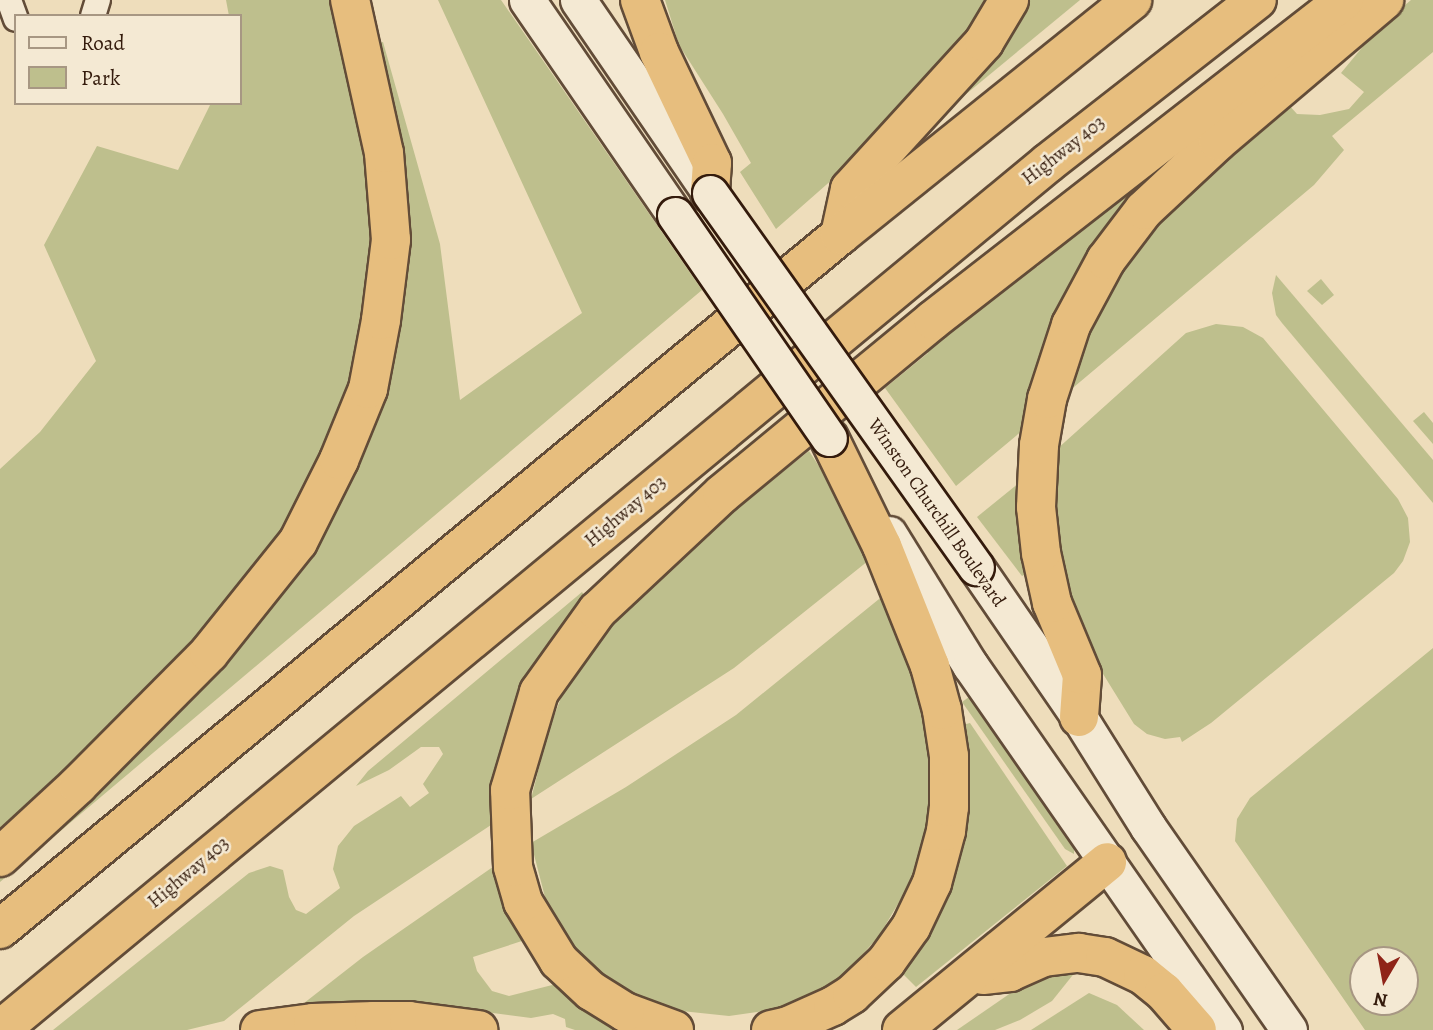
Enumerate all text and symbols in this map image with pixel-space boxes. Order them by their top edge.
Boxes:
legend [14,14,242,105]
text: Road [81,29,125,57]
text: Park [81,64,120,92]
street label: Highway 403 [1018,111,1110,191]
street label: Winston Churchill Boulevard [862,414,1010,612]
street label: Highway 403 [581,471,671,553]
street label: Highway 403 [144,832,234,914]
north arrow [1349,946,1419,1016]
text: N [1372,986,1390,1014]

